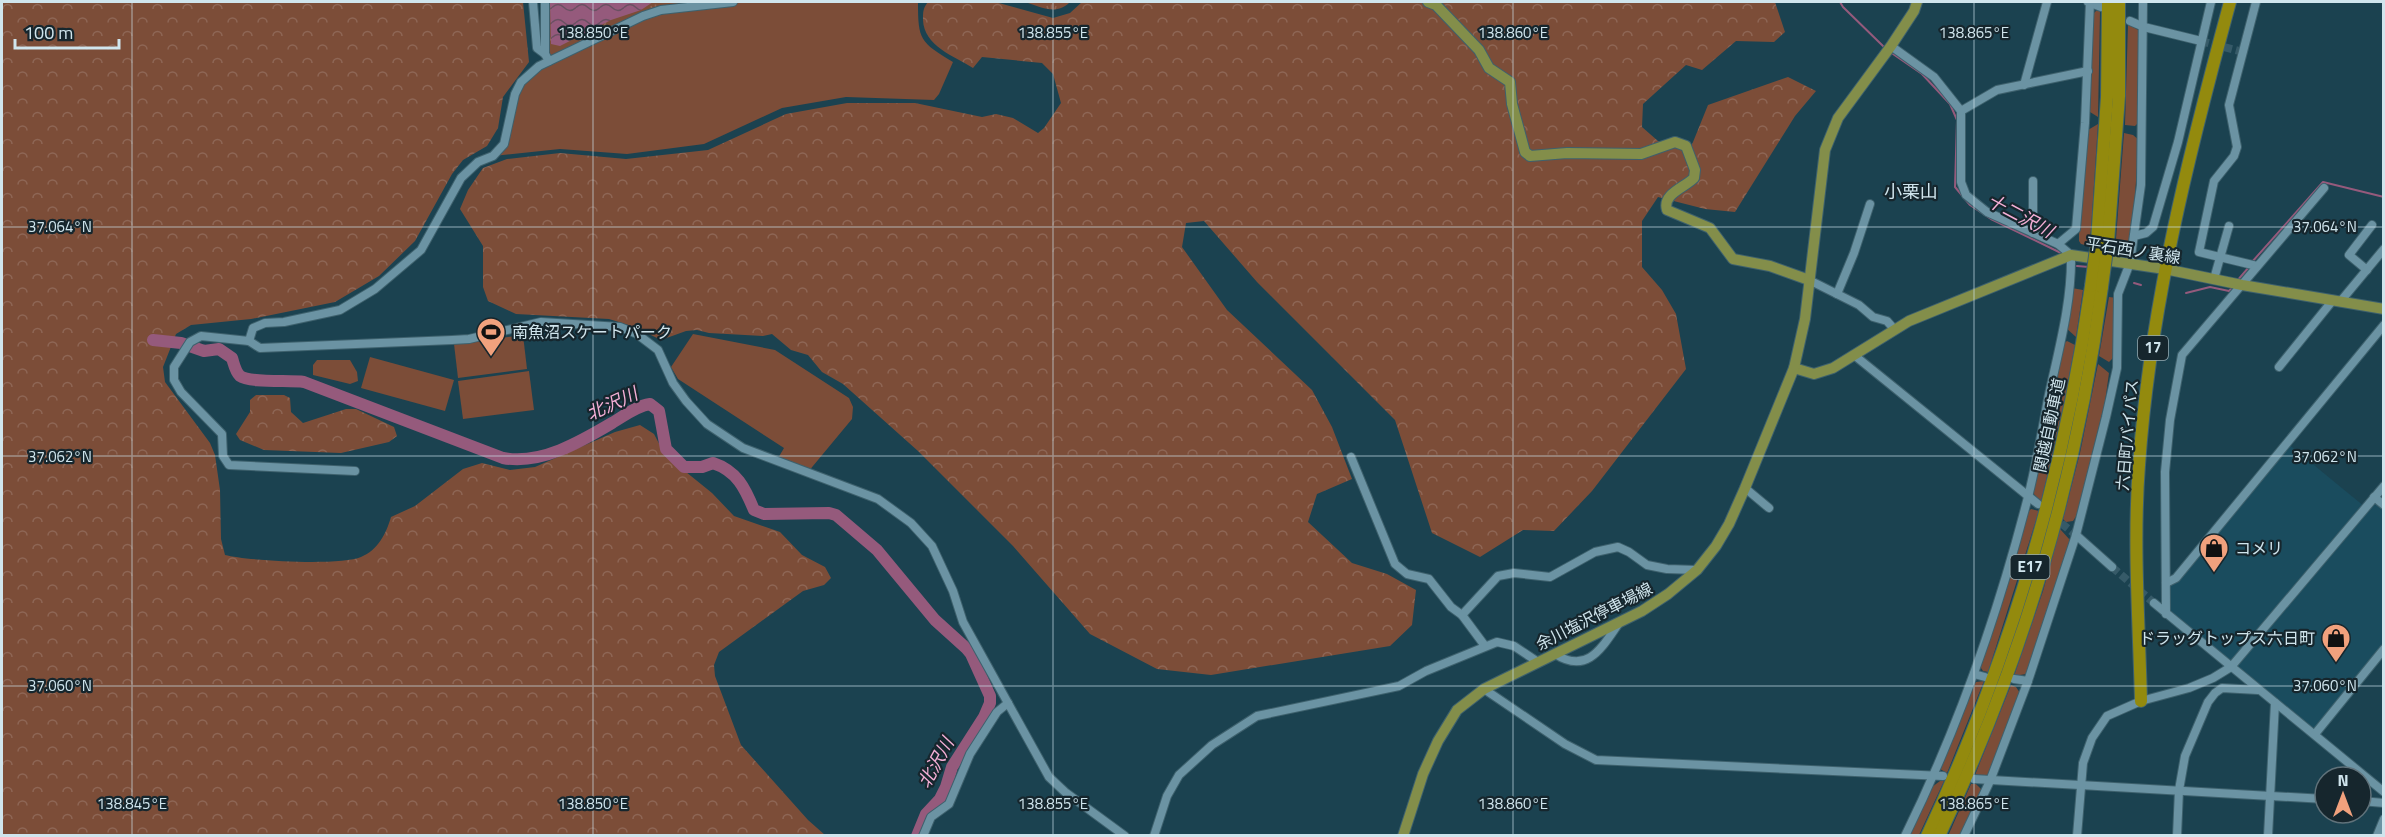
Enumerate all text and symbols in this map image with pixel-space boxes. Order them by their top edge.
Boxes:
scale bar [15,12,118,50]
text: 100 m [24,19,73,46]
text: 138.850°E [558,21,628,44]
text: 138.855°E [1018,21,1088,44]
text: 138.860°E [1478,21,1548,44]
text: 138.865°E [1939,21,2009,44]
district label: 小栗山 [1884,178,1938,205]
water label: 十二沢川 [1982,187,2060,245]
text: 37.064°N [28,215,92,238]
text: 37.064°N [2293,215,2357,238]
street label: 平石西ノ裏線 [2084,231,2182,269]
sports icon: 南魚沼スケートパーク [475,316,507,358]
place label: 南魚沼スケートパーク [512,320,672,344]
road number: 17 [2138,336,2168,360]
street label: 関越自動車道 [2027,376,2071,474]
street label: 六日町バイパス [2110,378,2144,492]
water label: 北沢川 [582,379,644,427]
text: 37.062°N [28,445,92,468]
text: 37.062°N [2293,445,2357,468]
shop icon: コメリ [2198,532,2230,574]
place label: コメリ [2235,536,2283,560]
road number: E17 [2010,555,2050,579]
street label: 余川塩沢停車場線 [1532,576,1656,656]
shop icon: ドラッグトップス六日町 [2320,622,2352,664]
place label: ドラッグトップス六日町 [2139,626,2315,650]
text: 37.060°N [28,674,92,697]
text: 37.060°N [2293,674,2357,697]
water label: 北沢川 [911,731,961,793]
north arrow [2313,765,2373,825]
text: N [2337,768,2349,792]
text: 138.845°E [97,792,167,815]
text: 138.850°E [558,792,628,815]
text: 138.855°E [1018,792,1088,815]
text: 138.860°E [1478,792,1548,815]
text: 138.865°E [1939,792,2009,815]

